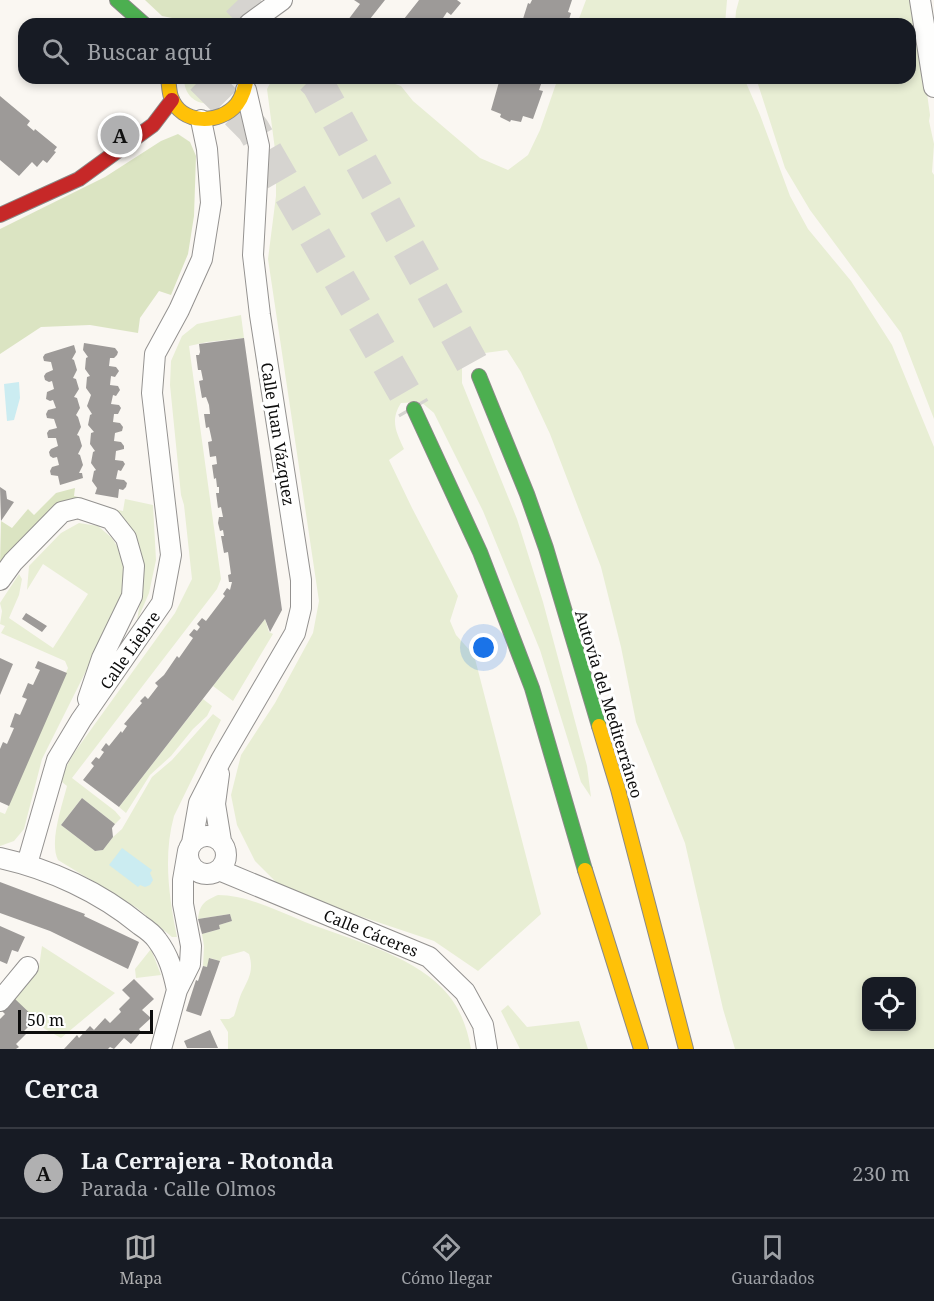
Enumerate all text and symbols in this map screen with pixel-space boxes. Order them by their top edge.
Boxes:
search box [18,18,916,84]
icon: search [39,35,72,68]
text: Buscar aquí [87,36,211,66]
pin: A [100,112,140,158]
street label: Calle Juan Vázquez [256,361,300,507]
street label: Calle Liebre [95,606,165,694]
street label: Autovía del Mediterráneo [570,607,648,801]
your location [469,633,498,662]
street label: Calle Cáceres [320,904,422,962]
map controls [862,977,916,1031]
button: locate [862,977,916,1031]
scale bar [18,1007,153,1034]
text: 50 m [27,1009,64,1031]
text: Cerca [24,1070,99,1106]
text: La Cerrajera - Rotonda [81,1145,334,1175]
text: A [36,1160,51,1187]
text: 230 m [852,1160,910,1187]
text: Parada · Calle Olmos [81,1175,276,1202]
tab: Mapa [119,1231,162,1289]
tab: Cómo llegar [401,1231,492,1289]
tab: Guardados [731,1231,815,1289]

